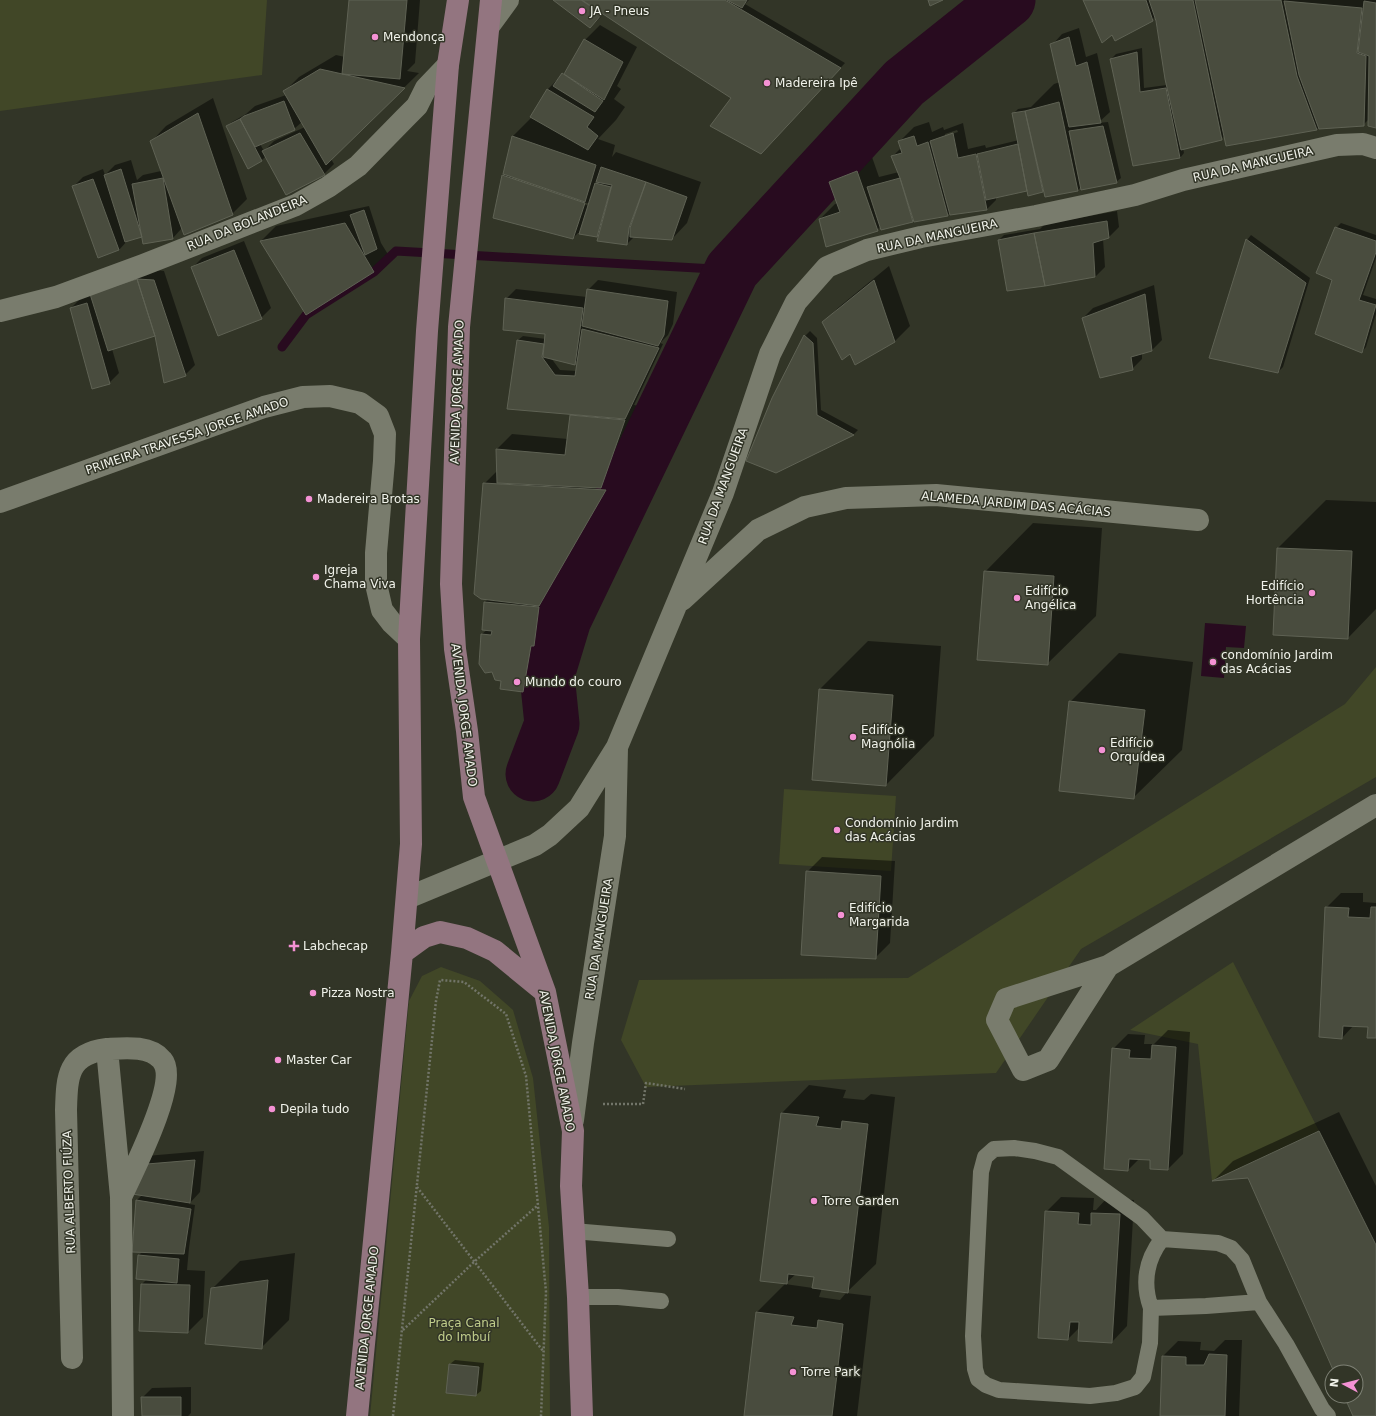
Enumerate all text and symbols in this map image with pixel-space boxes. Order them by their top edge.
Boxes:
place label: JA - Pneus [589,4,649,18]
marker: JA - Pneus [577,6,587,16]
place label: Mendonça [383,30,445,44]
marker: Mendonça [370,32,380,42]
place label: Madereira Ipê [775,76,858,90]
marker: Madereira Ipê [762,78,772,88]
street label: RUA DA MANGUEIRA [1192,143,1315,185]
street label: RUA DA BOLANDEIRA [185,192,310,254]
street label: RUA DA MANGUEIRA [875,216,999,256]
street label: AVENIDA JORGE AMADO [447,320,467,464]
street label: PRIMEIRA TRAVESSA JORGE AMADO [84,395,290,477]
street label: RUA DA MANGUEIRA [695,425,751,546]
street label: ALAMEDA JARDIM DAS ACÁCIAS [921,488,1111,519]
place label: Madereira Brotas [317,492,420,506]
marker: Madereira Brotas [304,494,314,504]
place label: Igreja Chama Viva [324,563,396,591]
marker: Igreja Chama Viva [311,572,321,582]
place label: Edifício Hortência [1246,579,1304,607]
place label: Edifício Angélica [1025,584,1076,612]
marker: Edifício Hortência [1307,588,1317,598]
marker: Edifício Angélica [1012,593,1022,603]
street label: AVENIDA JORGE AMADO [448,643,480,787]
place label: condomínio Jardim das Acácias [1221,648,1333,676]
marker: condomínio Jardim das Acácias [1208,657,1218,667]
place label: Mundo do couro [525,675,622,689]
marker: Mundo do couro [512,677,522,687]
place label: Edifício Magnólia [861,723,915,751]
marker: Edifício Magnólia [848,732,858,742]
place label: Edifício Orquídea [1110,736,1165,764]
marker: Edifício Orquídea [1097,745,1107,755]
place label: Condomínio Jardim das Acácias [845,816,959,844]
marker: Condomínio Jardim das Acácias [832,825,842,835]
street label: RUA DA MANGUEIRA [582,876,616,1001]
place label: Edifício Margarida [849,901,910,929]
marker: Edifício Margarida [836,910,846,920]
place label: Labchecap [303,939,368,953]
marker: Labchecap [288,940,300,952]
place label: Pizza Nostra [321,986,395,1000]
marker: Pizza Nostra [308,988,318,998]
street label: AVENIDA JORGE AMADO [536,989,578,1133]
place label: Master Car [286,1053,352,1067]
marker: Master Car [273,1055,283,1065]
place label: Depila tudo [280,1102,349,1116]
marker: Depila tudo [267,1104,277,1114]
street label: RUA ALBERTO FIÚZA [59,1129,78,1254]
place label: Torre Garden [821,1194,899,1208]
marker: Torre Garden [809,1196,819,1206]
street label: AVENIDA JORGE AMADO [352,1246,382,1390]
park label: Praça Canal do Imbuí [428,1316,500,1344]
north arrow [1324,1364,1364,1404]
place label: Torre Park [800,1365,860,1379]
marker: Torre Park [788,1367,798,1377]
text: N [1328,1377,1342,1388]

